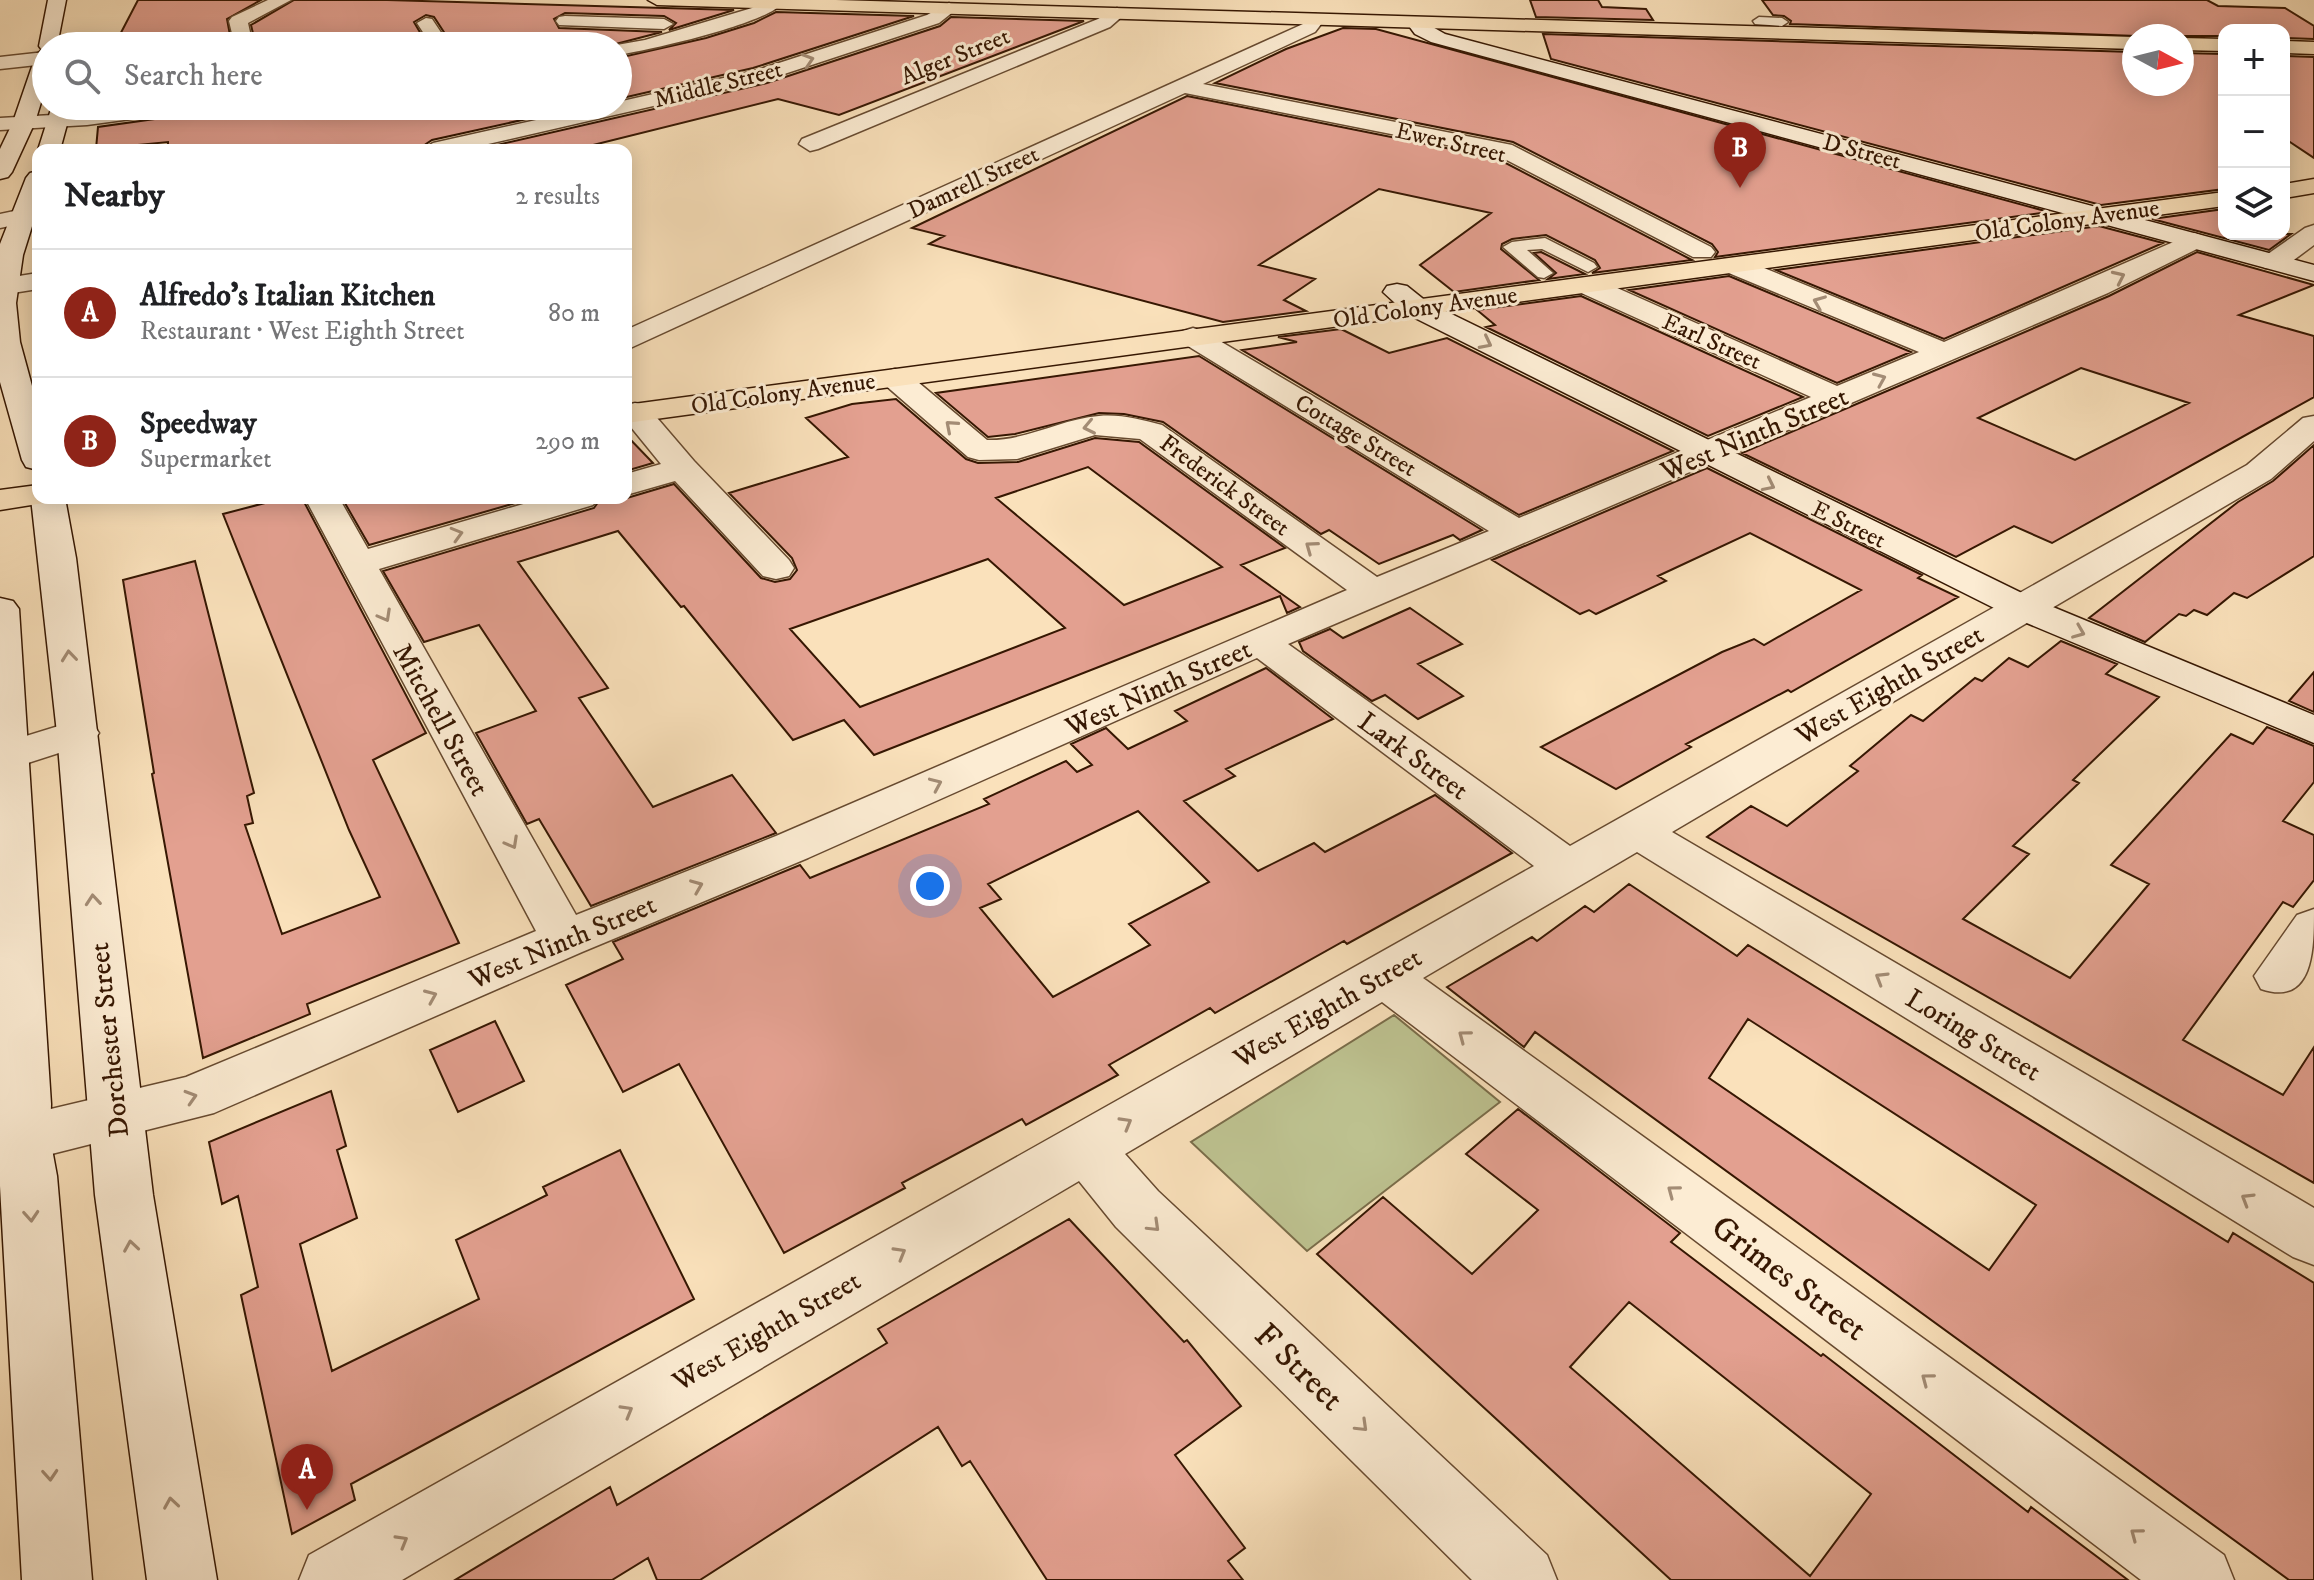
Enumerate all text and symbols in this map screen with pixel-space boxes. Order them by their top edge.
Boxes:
street label: Alger Street [896,21,1015,92]
north arrow [2122,24,2194,96]
map controls [2218,24,2290,240]
button: + [2218,24,2290,96]
search box [32,32,632,120]
one-way arrow [801,53,815,69]
icon: search [60,54,104,98]
street label: Middle Street [651,54,786,115]
text: Search here [124,58,263,95]
button: − [2218,96,2290,168]
street label: Ewer Street [1393,116,1509,170]
pin: B [1714,122,1766,188]
street label: D Street [1819,127,1904,177]
street label: Damrell Street [903,139,1044,226]
button: layers [2218,168,2290,240]
text: Nearby [64,175,165,217]
text: 2 results [515,180,600,213]
street label: Old Colony Avenue [1973,193,2161,249]
one-way arrow [2111,271,2126,287]
text: Alfredo's Italian Kitchen [140,278,435,315]
street label: Old Colony Avenue [1331,280,1519,336]
one-way arrow [1813,295,1827,312]
text: A [82,297,98,330]
text: 80 m [548,297,600,330]
street label: Earl Street [1657,307,1766,377]
text: Restaurant · West Eighth Street [140,315,465,348]
one-way arrow [1478,333,1493,348]
street label: Old Colony Avenue [689,366,877,422]
one-way arrow [1872,372,1886,388]
street label: West Ninth Street [1655,379,1854,490]
street label: Cottage Street [1289,388,1422,484]
text: Speedway [140,406,256,443]
one-way arrow [1083,417,1096,434]
one-way arrow [945,421,960,436]
text: B [82,425,98,458]
text: 290 m [535,425,600,458]
street label: Frederick Street [1153,429,1296,543]
text: Supermarket [140,443,272,476]
one-way arrow [1760,475,1775,490]
street label: E Street [1807,494,1891,556]
one-way arrow [450,527,464,543]
one-way arrow [1305,542,1319,557]
one-way arrow [375,607,391,622]
street label: West Eighth Street [1789,617,1990,754]
one-way arrow [2071,623,2085,639]
street label: West Ninth Street [1059,632,1257,745]
street label: Mitchell Street [384,637,497,802]
one-way arrow [61,649,78,662]
street label: Lark Street [1351,704,1475,808]
one-way arrow [928,778,942,794]
one-way arrow [502,834,518,849]
your location [910,866,950,906]
one-way arrow [689,879,703,895]
street label: West Ninth Street [463,887,662,998]
one-way arrow [85,893,102,906]
street label: West Eighth Street [1227,940,1428,1077]
street label: Dorchester Street [82,941,137,1139]
one-way arrow [1875,972,1890,988]
street label: Loring Street [1899,981,2047,1089]
one-way arrow [423,990,437,1006]
one-way arrow [1459,1031,1473,1046]
one-way arrow [184,1090,198,1106]
one-way arrow [1117,1117,1132,1133]
one-way arrow [1667,1186,1682,1200]
one-way arrow [2241,1193,2256,1208]
street label: Grimes Street [1703,1207,1875,1351]
one-way arrow [22,1210,39,1223]
one-way arrow [1145,1216,1159,1231]
one-way arrow [124,1239,141,1253]
one-way arrow [892,1247,906,1263]
street label: West Eighth Street [666,1263,867,1400]
street label: F Street [1245,1315,1352,1420]
one-way arrow [1921,1374,1936,1388]
one-way arrow [618,1405,633,1421]
one-way arrow [1353,1416,1367,1431]
pin: A [281,1444,333,1510]
one-way arrow [41,1469,58,1482]
one-way arrow [163,1496,180,1510]
one-way arrow [2130,1529,2145,1543]
one-way arrow [393,1535,408,1551]

